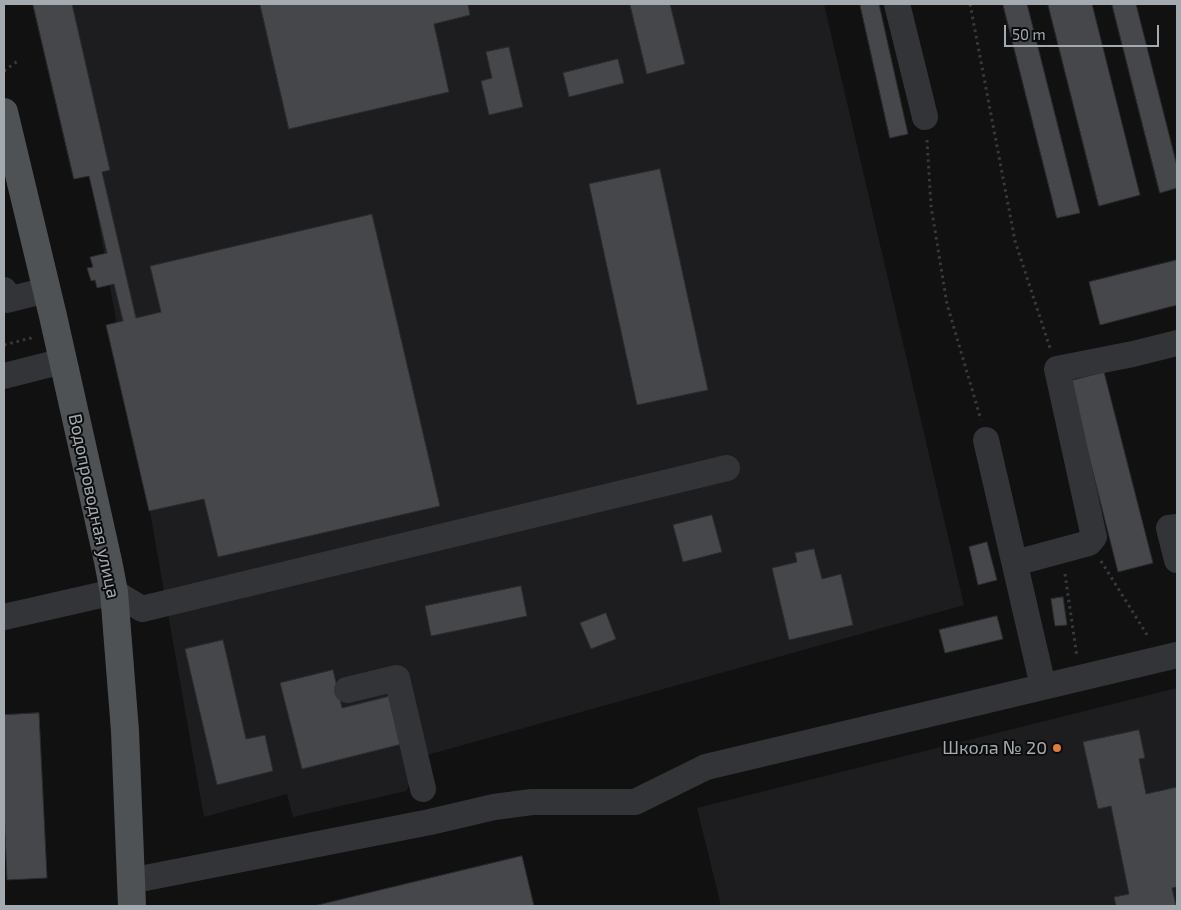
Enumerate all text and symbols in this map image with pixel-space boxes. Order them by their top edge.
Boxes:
scale bar [1006,15,1161,47]
text: 50 m [1012,25,1046,43]
street label: Водопроводная улица [64,412,124,600]
place label: Школа № 20 [942,737,1047,759]
marker: Школа № 20 [1051,742,1063,754]

